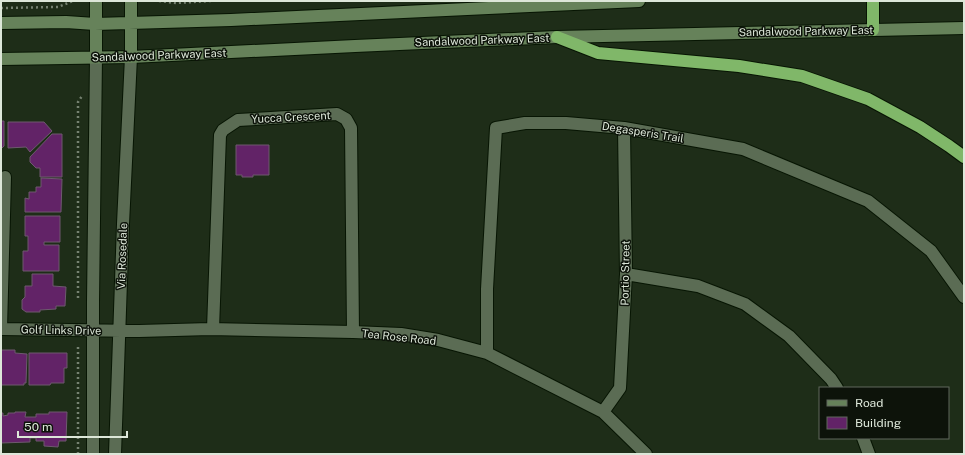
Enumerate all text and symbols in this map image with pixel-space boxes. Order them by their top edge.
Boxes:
street label: Sandalwood Parkway East [739,24,873,38]
street label: Sandalwood Parkway East [415,32,549,48]
street label: Sandalwood Parkway East [92,47,226,63]
street label: Yucca Crescent [251,109,331,125]
street label: Degasperis Trail [601,120,685,144]
street label: Via Rosedale [115,223,129,289]
street label: Portio Street [618,240,632,306]
street label: Golf Links Drive [21,323,101,337]
street label: Tea Rose Road [361,327,437,347]
legend [819,387,949,439]
text: Road [855,396,883,410]
scale bar [18,413,127,439]
text: Building [855,416,901,430]
text: 50 m [24,420,52,434]

